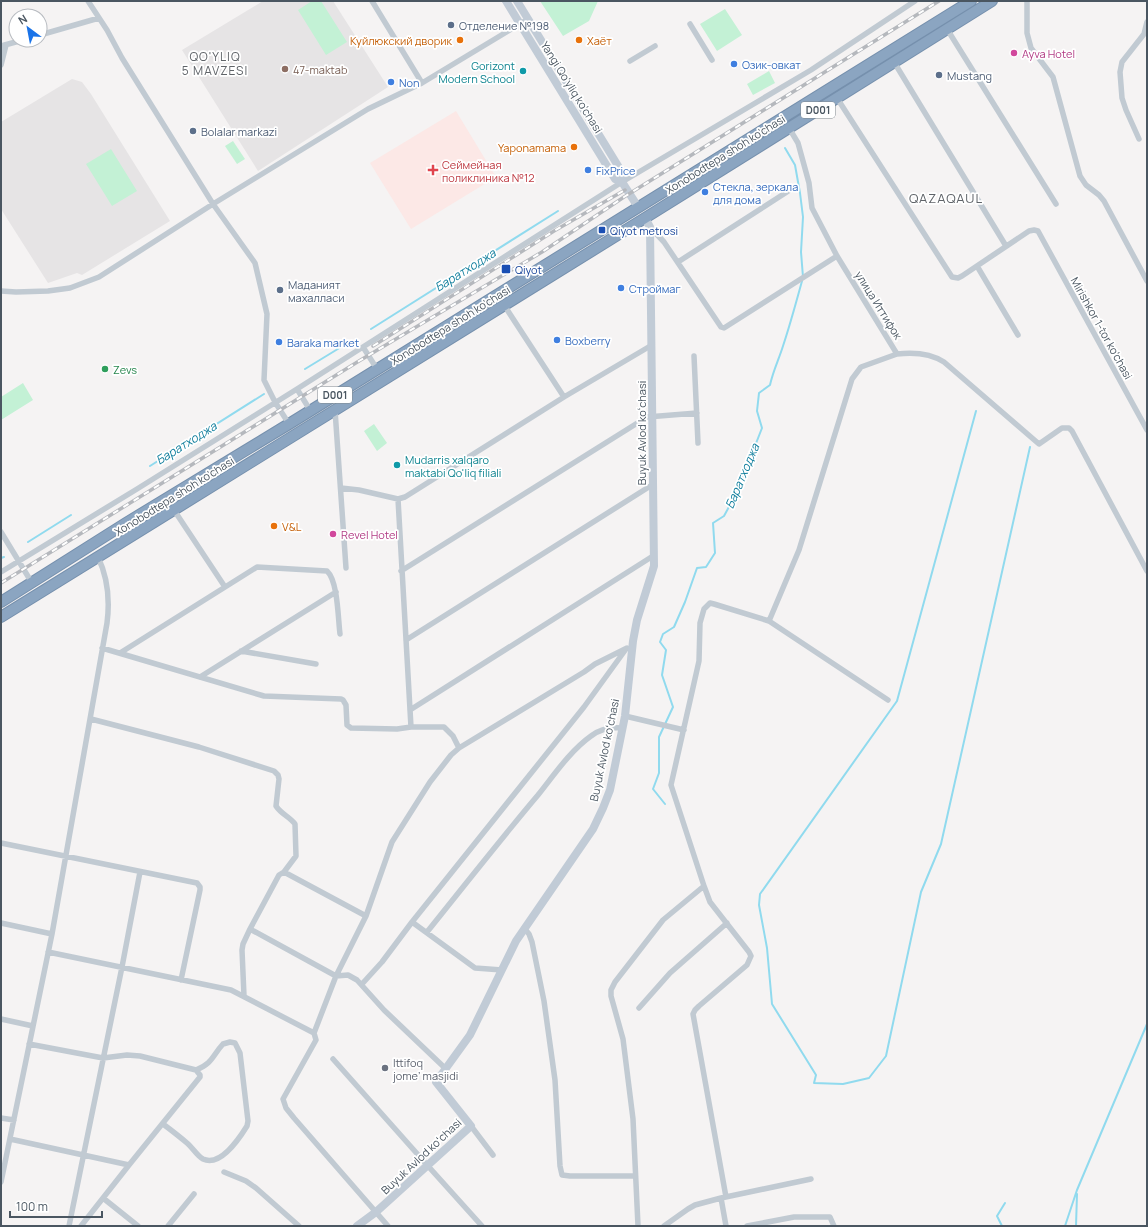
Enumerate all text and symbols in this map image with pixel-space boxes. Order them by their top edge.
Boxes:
north arrow [8,8,48,48]
text: N [15,11,30,28]
place label: Отделение №198 [459,18,549,33]
marker: Отделение №198 [446,20,456,30]
place label: Куйлюкский дворик [350,33,453,48]
place label: Хаёт [587,33,612,48]
marker: Куйлюкский дворик [455,35,465,45]
marker: Хаёт [574,35,584,45]
street label: Yangi Qo'yliq ko'chasi [538,38,606,136]
place label: Ayva Hotel [1022,46,1075,61]
district label: QO'YLIQ 5 MAVZESI [182,48,248,79]
marker: Ayva Hotel [1009,48,1019,58]
place label: Озик-овкат [742,57,801,72]
place label: Gorizont Modern School [439,58,515,86]
marker: Озик-овкат [729,59,739,69]
place label: 47-maktab [293,62,348,77]
marker: 47-maktab [280,64,290,74]
marker: Gorizont Modern School [518,66,528,76]
place label: Mustang [947,68,992,83]
marker: Mustang [934,70,944,80]
place label: Non [399,75,420,90]
marker: Non [386,77,396,87]
road number: D001 [801,102,835,118]
street label: Xonobodtepa shoh ko'chasi [662,111,788,197]
place label: Bolalar markazi [201,124,277,139]
marker: Bolalar markazi [188,126,198,136]
place label: Yaponamama [498,140,566,155]
marker: Yaponamama [569,142,579,152]
place label: Сеймейная поликлиника №12 [442,157,535,185]
place label: FixPrice [596,163,636,178]
marker: Сеймейная поликлиника №12 [427,164,439,176]
marker: FixPrice [583,165,593,175]
place label: Стекла, зеркала для дома [713,179,798,207]
marker: Стекла, зеркала для дома [700,187,710,197]
district label: QAZAQAUL [909,189,983,207]
place label: Qiyot metrosi [610,223,678,238]
marker: Qiyot metrosi [597,225,607,235]
water label: Баратходжа [431,244,500,295]
place label: Qiyot [515,262,542,277]
marker: Qiyot [500,263,512,275]
street label: улица Иттифок [852,268,906,343]
street label: Mirishkor 1-tor ko'chasi [1068,274,1136,382]
place label: Маданият махалласи [288,277,345,305]
place label: Строймаг [629,281,681,296]
street label: Xonobodtepa shoh ko'chasi [387,282,513,368]
marker: Строймаг [616,283,626,293]
marker: Маданият махалласи [275,285,285,295]
place label: Boxberry [565,333,611,348]
place label: Baraka market [287,335,359,350]
marker: Boxberry [552,335,562,345]
marker: Baraka market [274,337,284,347]
place label: Zevs [113,362,137,377]
marker: Zevs [100,364,110,374]
street label: Buyuk Avlod koʻchasi [634,381,649,485]
road number: D001 [318,387,352,403]
water label: Баратходжа [152,417,221,468]
water label: Баратходжа [721,440,764,511]
place label: Mudarris xalqaro maktabi Qo'liq filiali [405,452,501,480]
street label: Xonobodtepa shoh ko'chasi [111,453,237,539]
marker: Mudarris xalqaro maktabi Qo'liq filiali [392,460,402,470]
place label: V&L [282,519,302,534]
marker: V&L [269,521,279,531]
place label: Revel Hotel [341,527,398,542]
marker: Revel Hotel [328,529,338,539]
street label: Buyuk Avlod koʻchasi [586,697,622,803]
place label: Ittifoq jome’ masjidi [392,1055,458,1083]
marker: Ittifoq jome’ masjidi [380,1063,390,1073]
street label: Buyuk Avlod koʻchasi [378,1115,464,1197]
scale bar [10,1193,102,1219]
text: 100 m [16,1198,48,1215]

